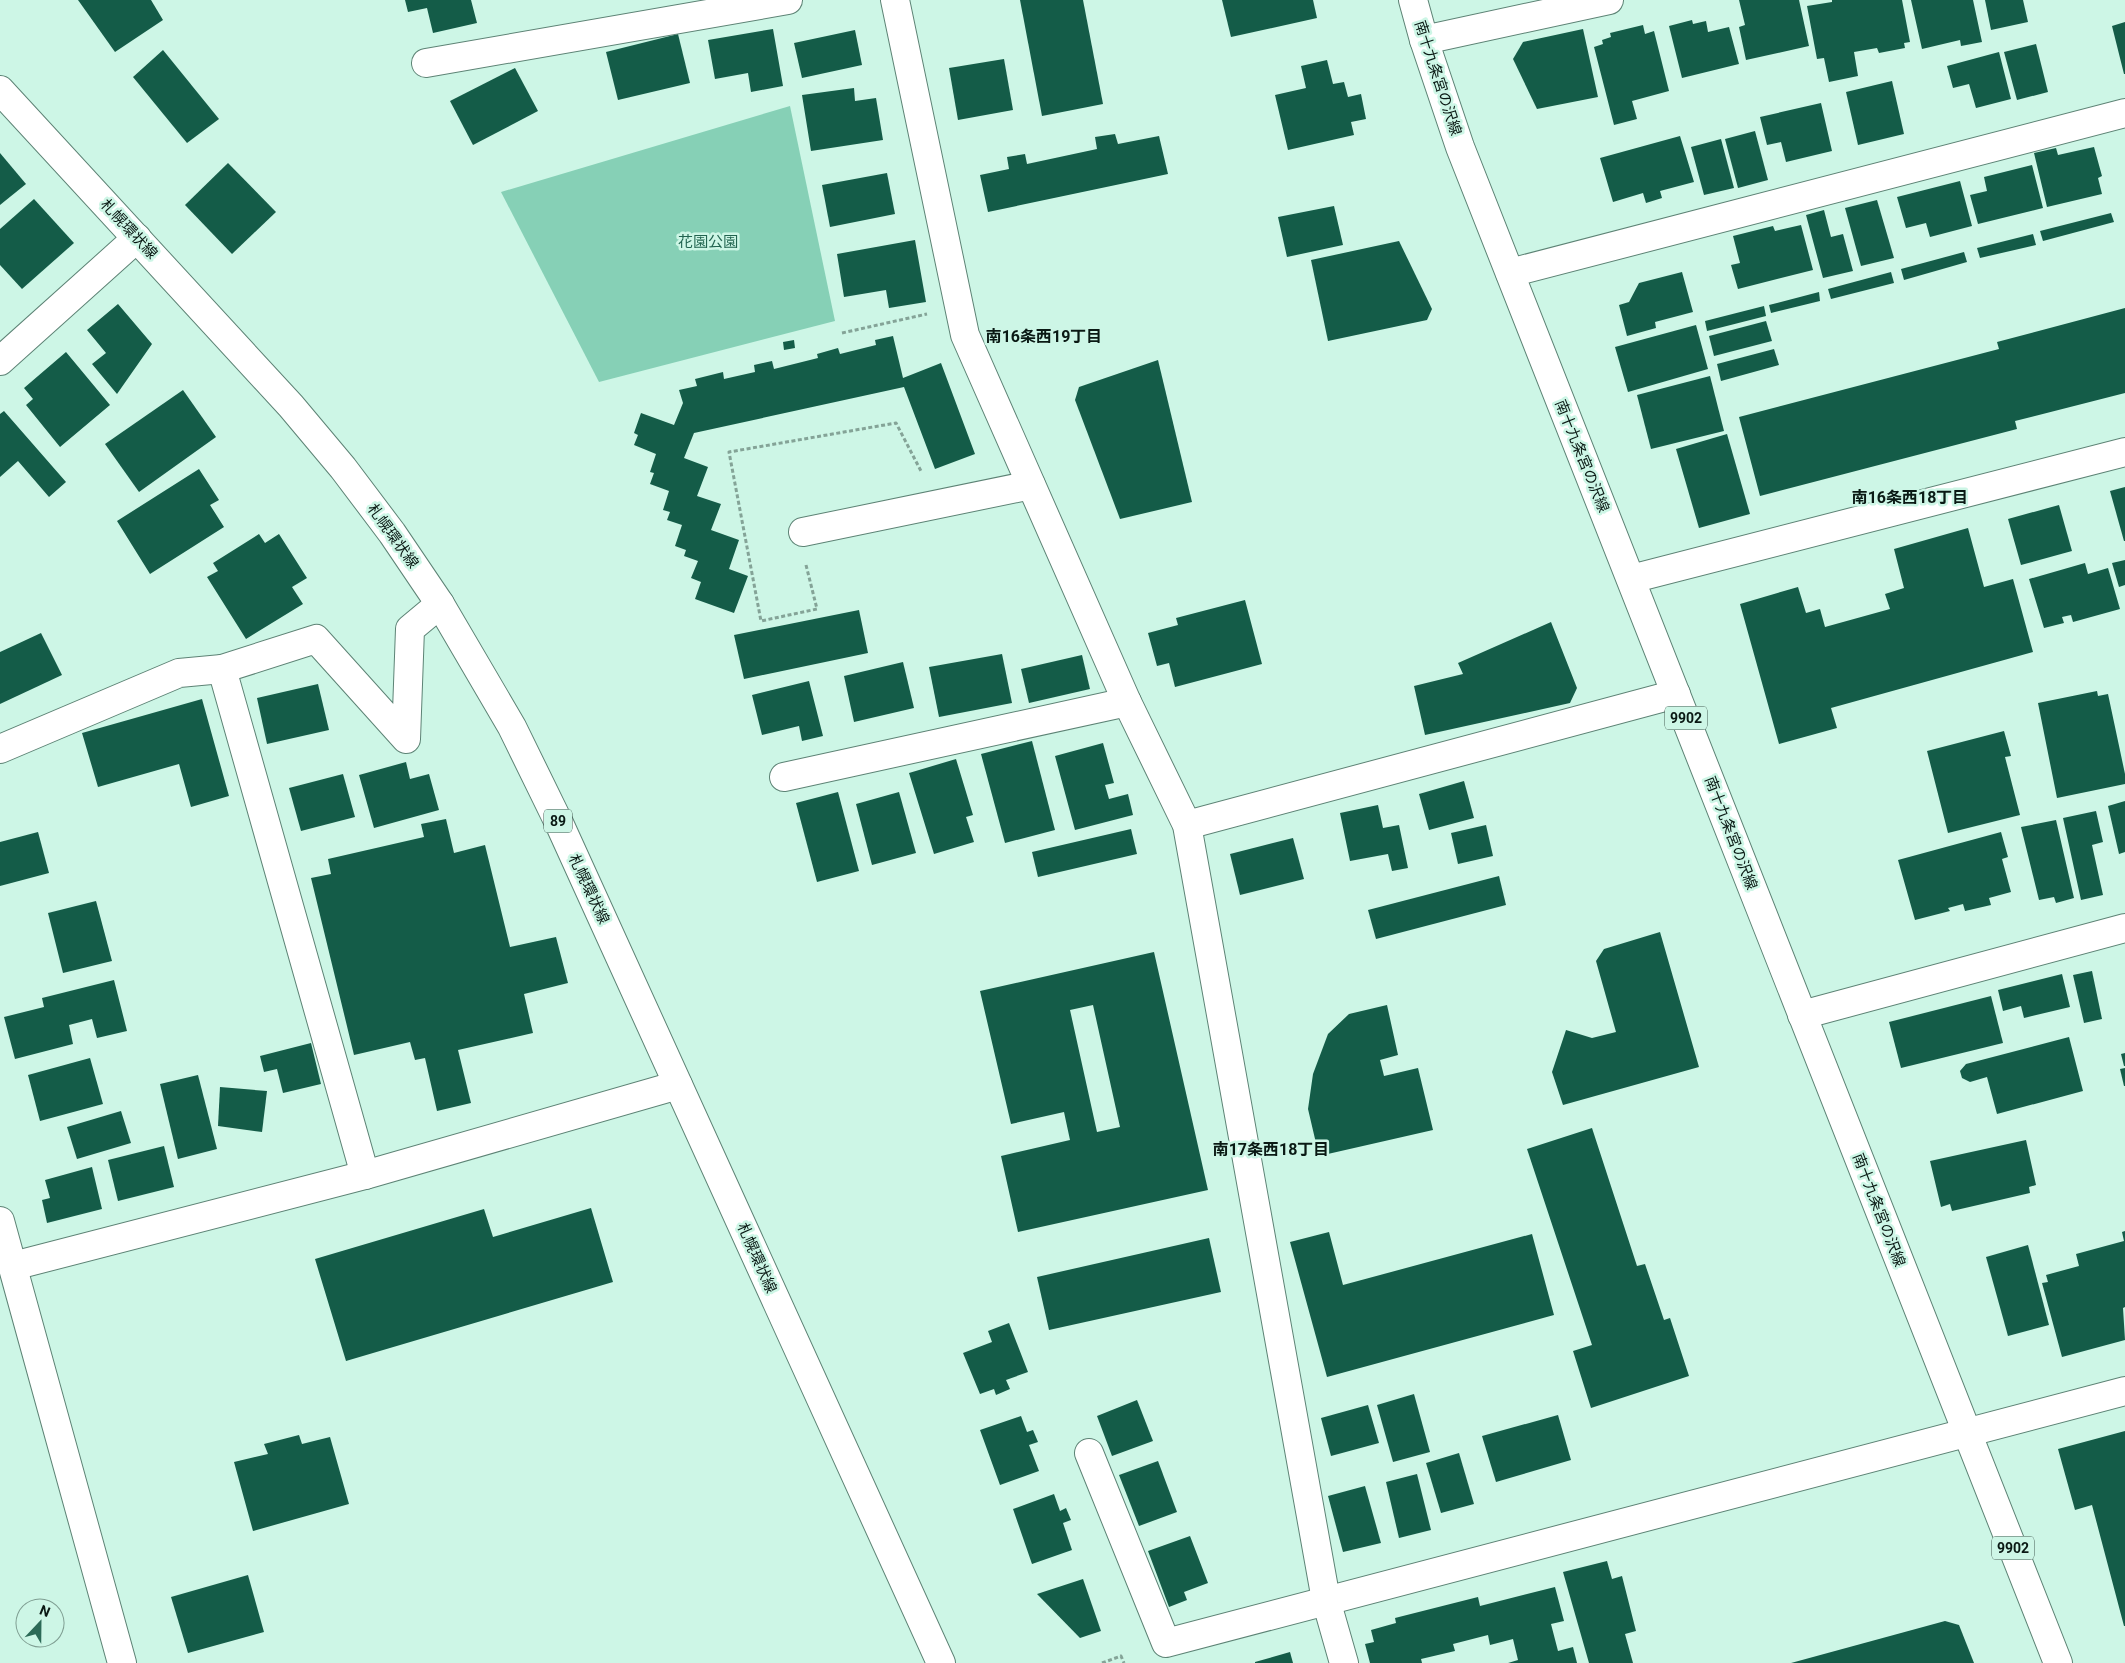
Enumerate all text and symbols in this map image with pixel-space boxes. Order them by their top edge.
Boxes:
street label: 南十九条宮の沢線 [1411,18,1465,138]
street label: 札幌環状線 [97,195,161,263]
park label: 花園公園 [678,233,738,251]
district label: 南16条西19丁目 [986,327,1102,346]
street label: 南十九条宮の沢線 [1551,397,1613,515]
district label: 南16条西18丁目 [1852,488,1968,507]
street label: 札幌環状線 [364,500,422,572]
road number: 9902 [1665,706,1707,730]
street label: 南十九条宮の沢線 [1701,774,1761,892]
road number: 89 [544,809,572,832]
street label: 札幌環状線 [565,851,613,927]
district label: 南17条西18丁目 [1213,1140,1329,1159]
street label: 南十九条宮の沢線 [1849,1151,1909,1269]
street label: 札幌環状線 [734,1220,780,1296]
road number: 9902 [1992,1536,2034,1560]
north arrow [15,1598,65,1648]
text: N [37,1602,52,1620]

